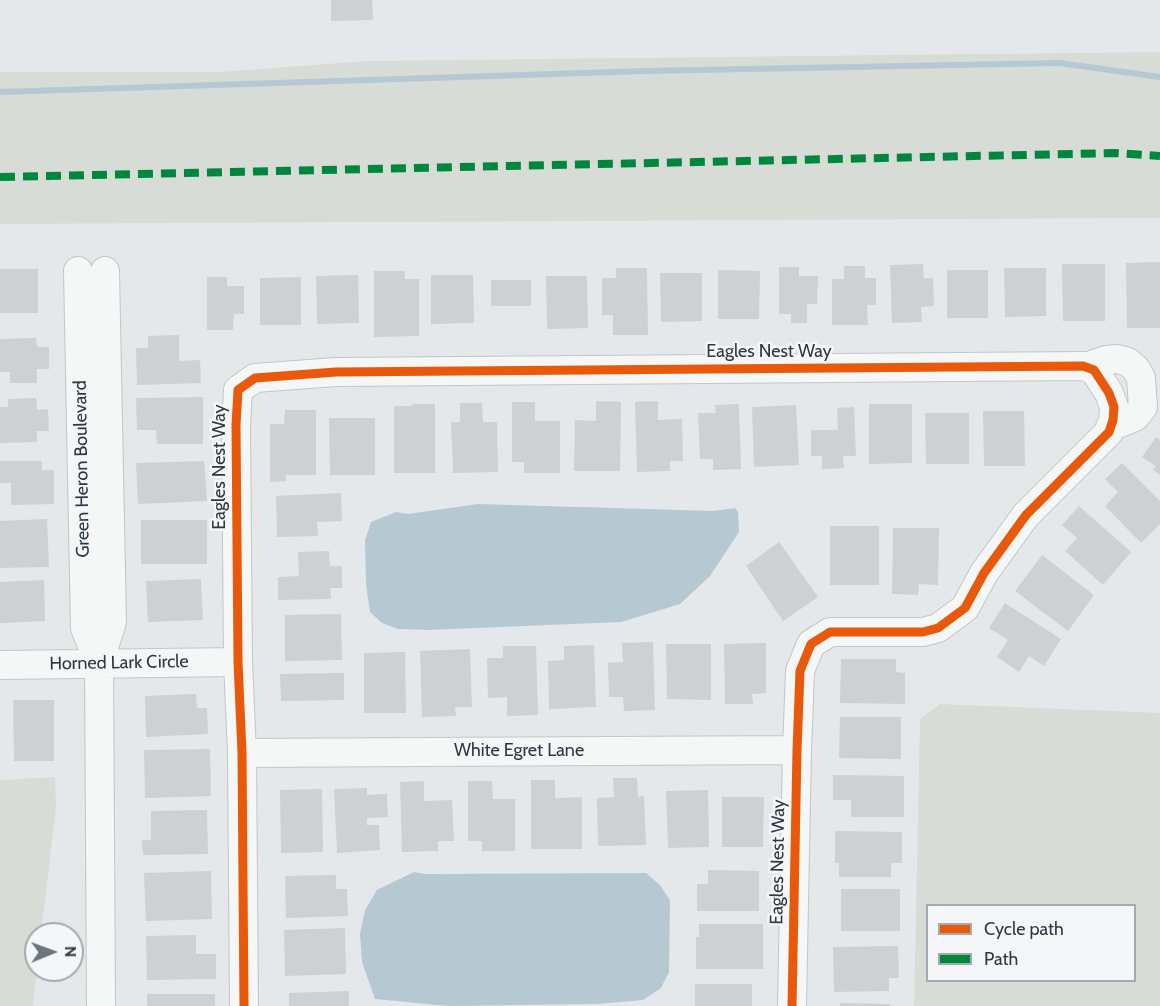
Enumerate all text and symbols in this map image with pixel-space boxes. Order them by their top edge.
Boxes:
street label: Eagles Nest Way [706,341,832,363]
street label: Green Heron Boulevard [70,380,94,558]
street label: Eagles Nest Way [209,404,231,530]
street label: Horned Lark Circle [49,651,189,675]
street label: White Egret Lane [454,740,584,762]
street label: Eagles Nest Way [766,799,790,925]
legend [926,904,1136,982]
text: Cycle path [984,918,1064,940]
north arrow [24,922,84,982]
text: N [61,946,80,958]
text: Path [984,948,1018,970]

